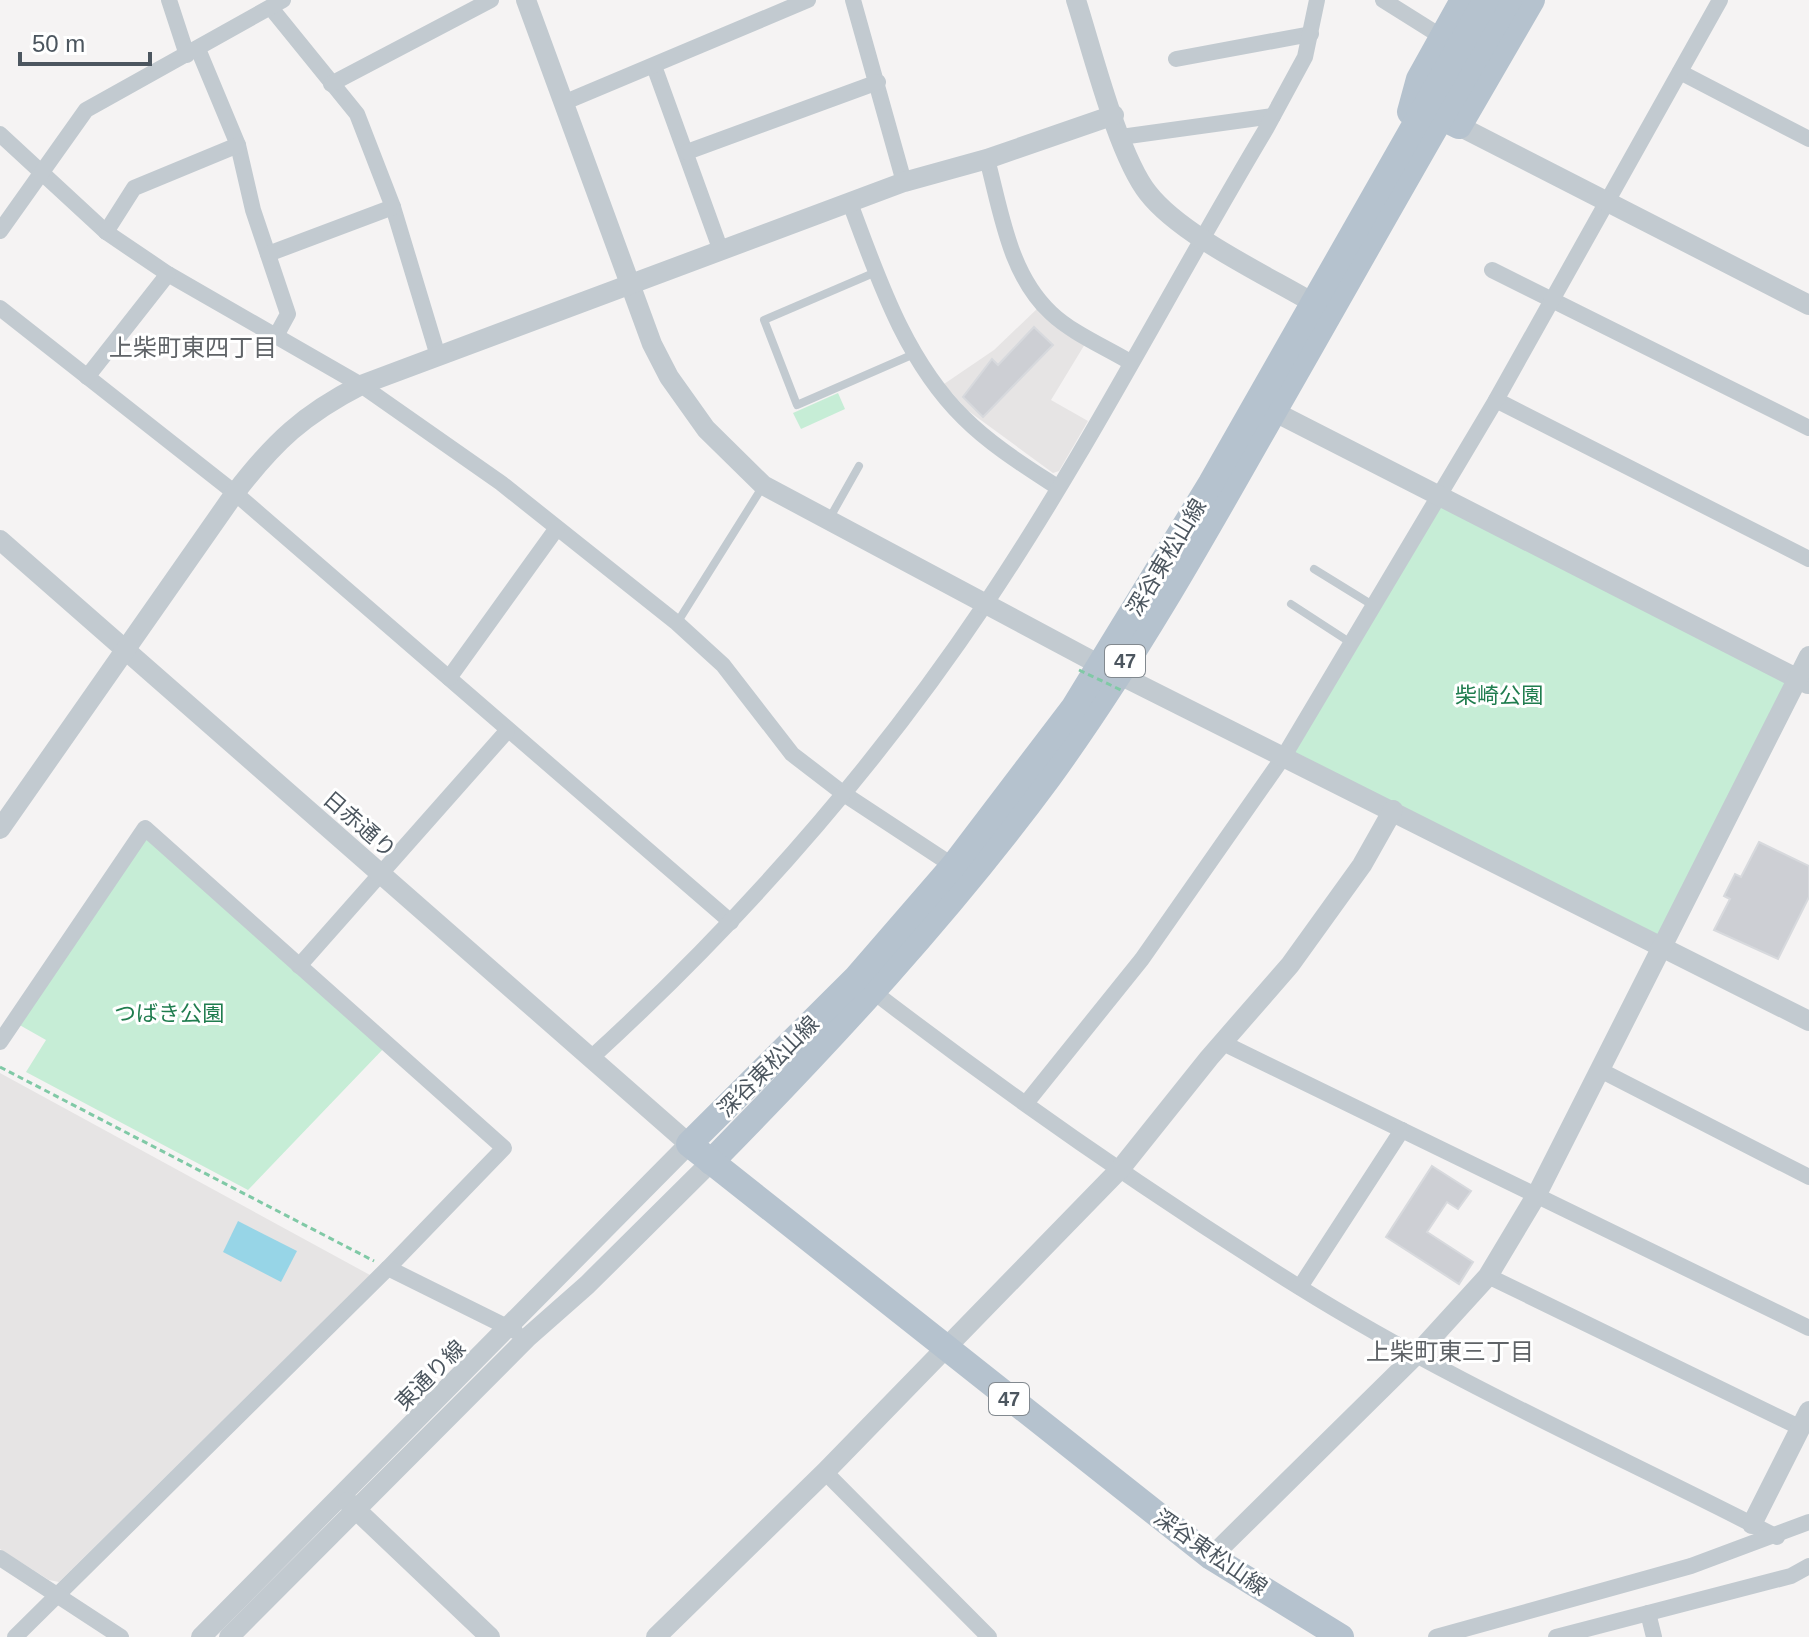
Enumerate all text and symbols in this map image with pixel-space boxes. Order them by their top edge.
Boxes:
scale bar [20,16,150,66]
text: 50 m [32,30,85,57]
district label: 上柴町東四丁目 [109,334,277,361]
street label: 深谷東松山線 [1122,494,1211,620]
road number: 47 [1105,645,1145,677]
park label: 柴崎公園 [1455,683,1543,708]
street label: 日赤通り [318,786,401,863]
park label: つばき公園 [114,1001,224,1026]
street label: 深谷東松山線 [713,1011,824,1122]
street label: 東通り線 [390,1335,470,1415]
district label: 上柴町東三丁目 [1366,1338,1534,1365]
road number: 47 [989,1383,1029,1415]
street label: 深谷東松山線 [1149,1504,1272,1601]

